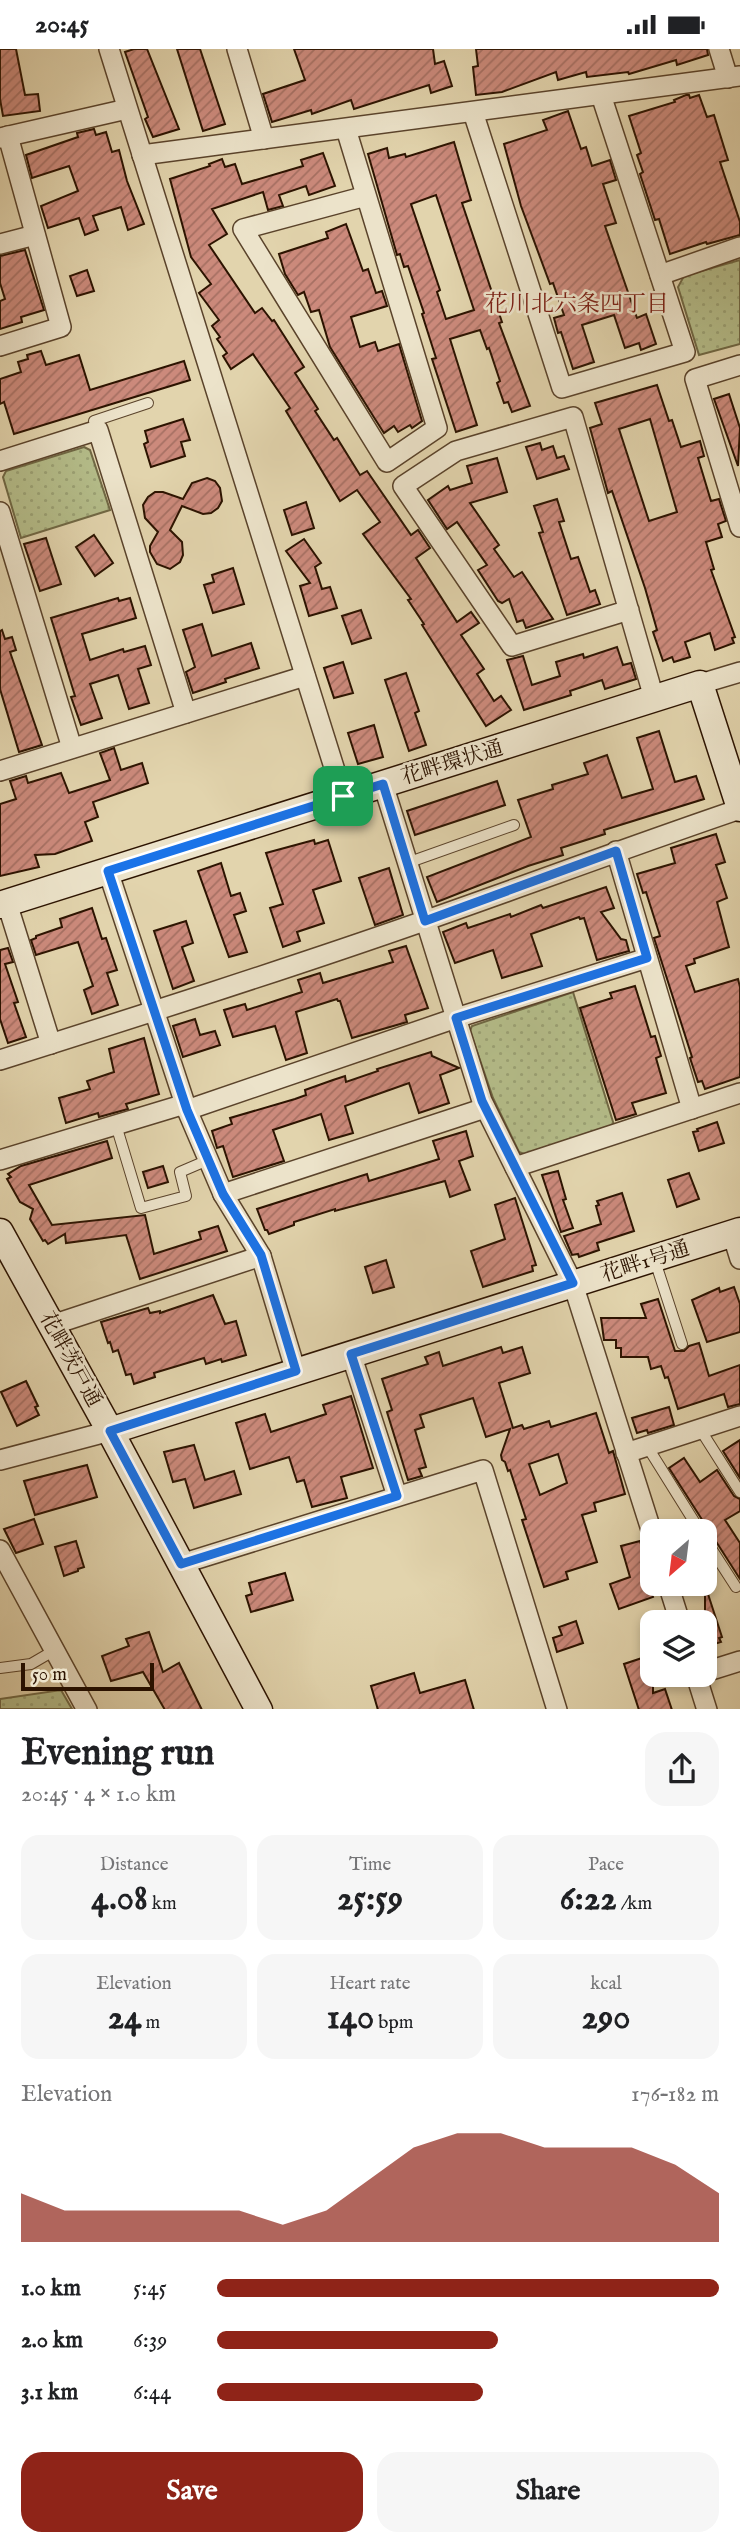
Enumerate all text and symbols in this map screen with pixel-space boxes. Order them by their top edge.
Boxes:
text: 20:45 [35,8,89,41]
district label: 花川北六条四丁目 [485,290,669,319]
street label: 花畔環状通 [398,735,507,792]
pin [313,766,373,826]
icon: arrive [324,777,362,815]
street label: 花畔1号通 [598,1235,693,1289]
street label: 花畔茨戸通 [32,1307,107,1412]
north arrow [640,1519,718,1596]
map controls [640,1519,717,1687]
button: layers [640,1610,717,1687]
scale bar [21,1661,154,1692]
text: 50 m [32,1663,67,1687]
text: Evening run [21,1730,215,1778]
button: share [645,1732,719,1806]
text: 20:45 · 4 × 1.0 km [21,1780,176,1809]
text: Distance [100,1853,168,1877]
text: Time [349,1853,391,1877]
text: Pace [588,1853,624,1877]
text: 4.08 [91,1877,148,1922]
text: 25:59 [337,1877,403,1922]
text: 6:22 [560,1877,617,1922]
text: km [148,1892,177,1916]
text: /km [617,1892,652,1916]
text: Elevation [96,1972,172,1996]
text: Heart rate [329,1972,411,1996]
text: kcal [590,1972,622,1996]
text: 24 [108,1996,141,2041]
text: 140 [327,1996,374,2041]
text: 290 [582,1996,630,2041]
text: m [141,2011,160,2035]
text: bpm [374,2011,413,2035]
text: Elevation [21,2080,112,2109]
text: 176–182 m [631,2080,719,2109]
text: 1.0 km [21,2274,81,2303]
text: 5:45 [133,2274,167,2303]
text: 2.0 km [21,2326,83,2355]
text: 6:39 [133,2326,167,2355]
text: 3.1 km [21,2378,78,2407]
text: 6:44 [133,2378,171,2407]
button: Save [21,2452,363,2532]
button: Share [377,2452,719,2532]

